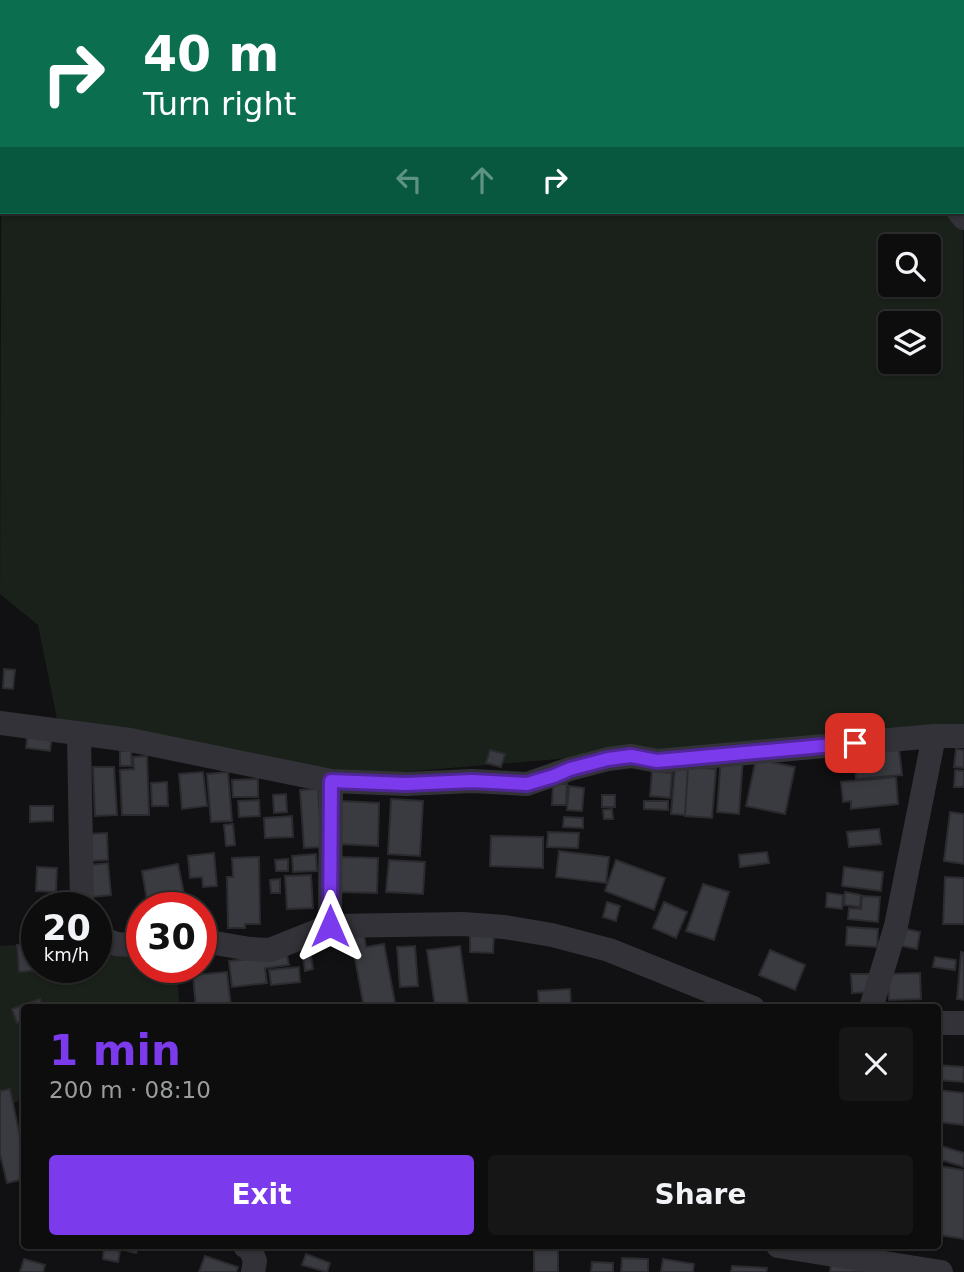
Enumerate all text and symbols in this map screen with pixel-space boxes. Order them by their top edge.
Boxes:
text: 40 m [143,26,279,83]
icon: right [28,28,119,119]
text: Turn right [143,85,296,123]
icon: left [390,161,428,199]
icon: ahead [463,161,501,199]
icon: right [536,161,574,199]
map controls [878,234,941,374]
button: search [878,234,941,297]
button: layers [878,311,941,374]
pin [825,713,885,773]
icon: arrive [836,724,874,762]
position arrow [293,889,367,963]
speed limit sign: 30 [126,892,217,983]
text: 20 [42,908,91,948]
text: km/h [44,944,89,965]
text: 1 min [49,1026,181,1075]
button: close [839,1027,913,1101]
text: 200 m · 08:10 [49,1077,211,1103]
button: Exit [49,1155,474,1235]
button: Share [488,1155,913,1235]

